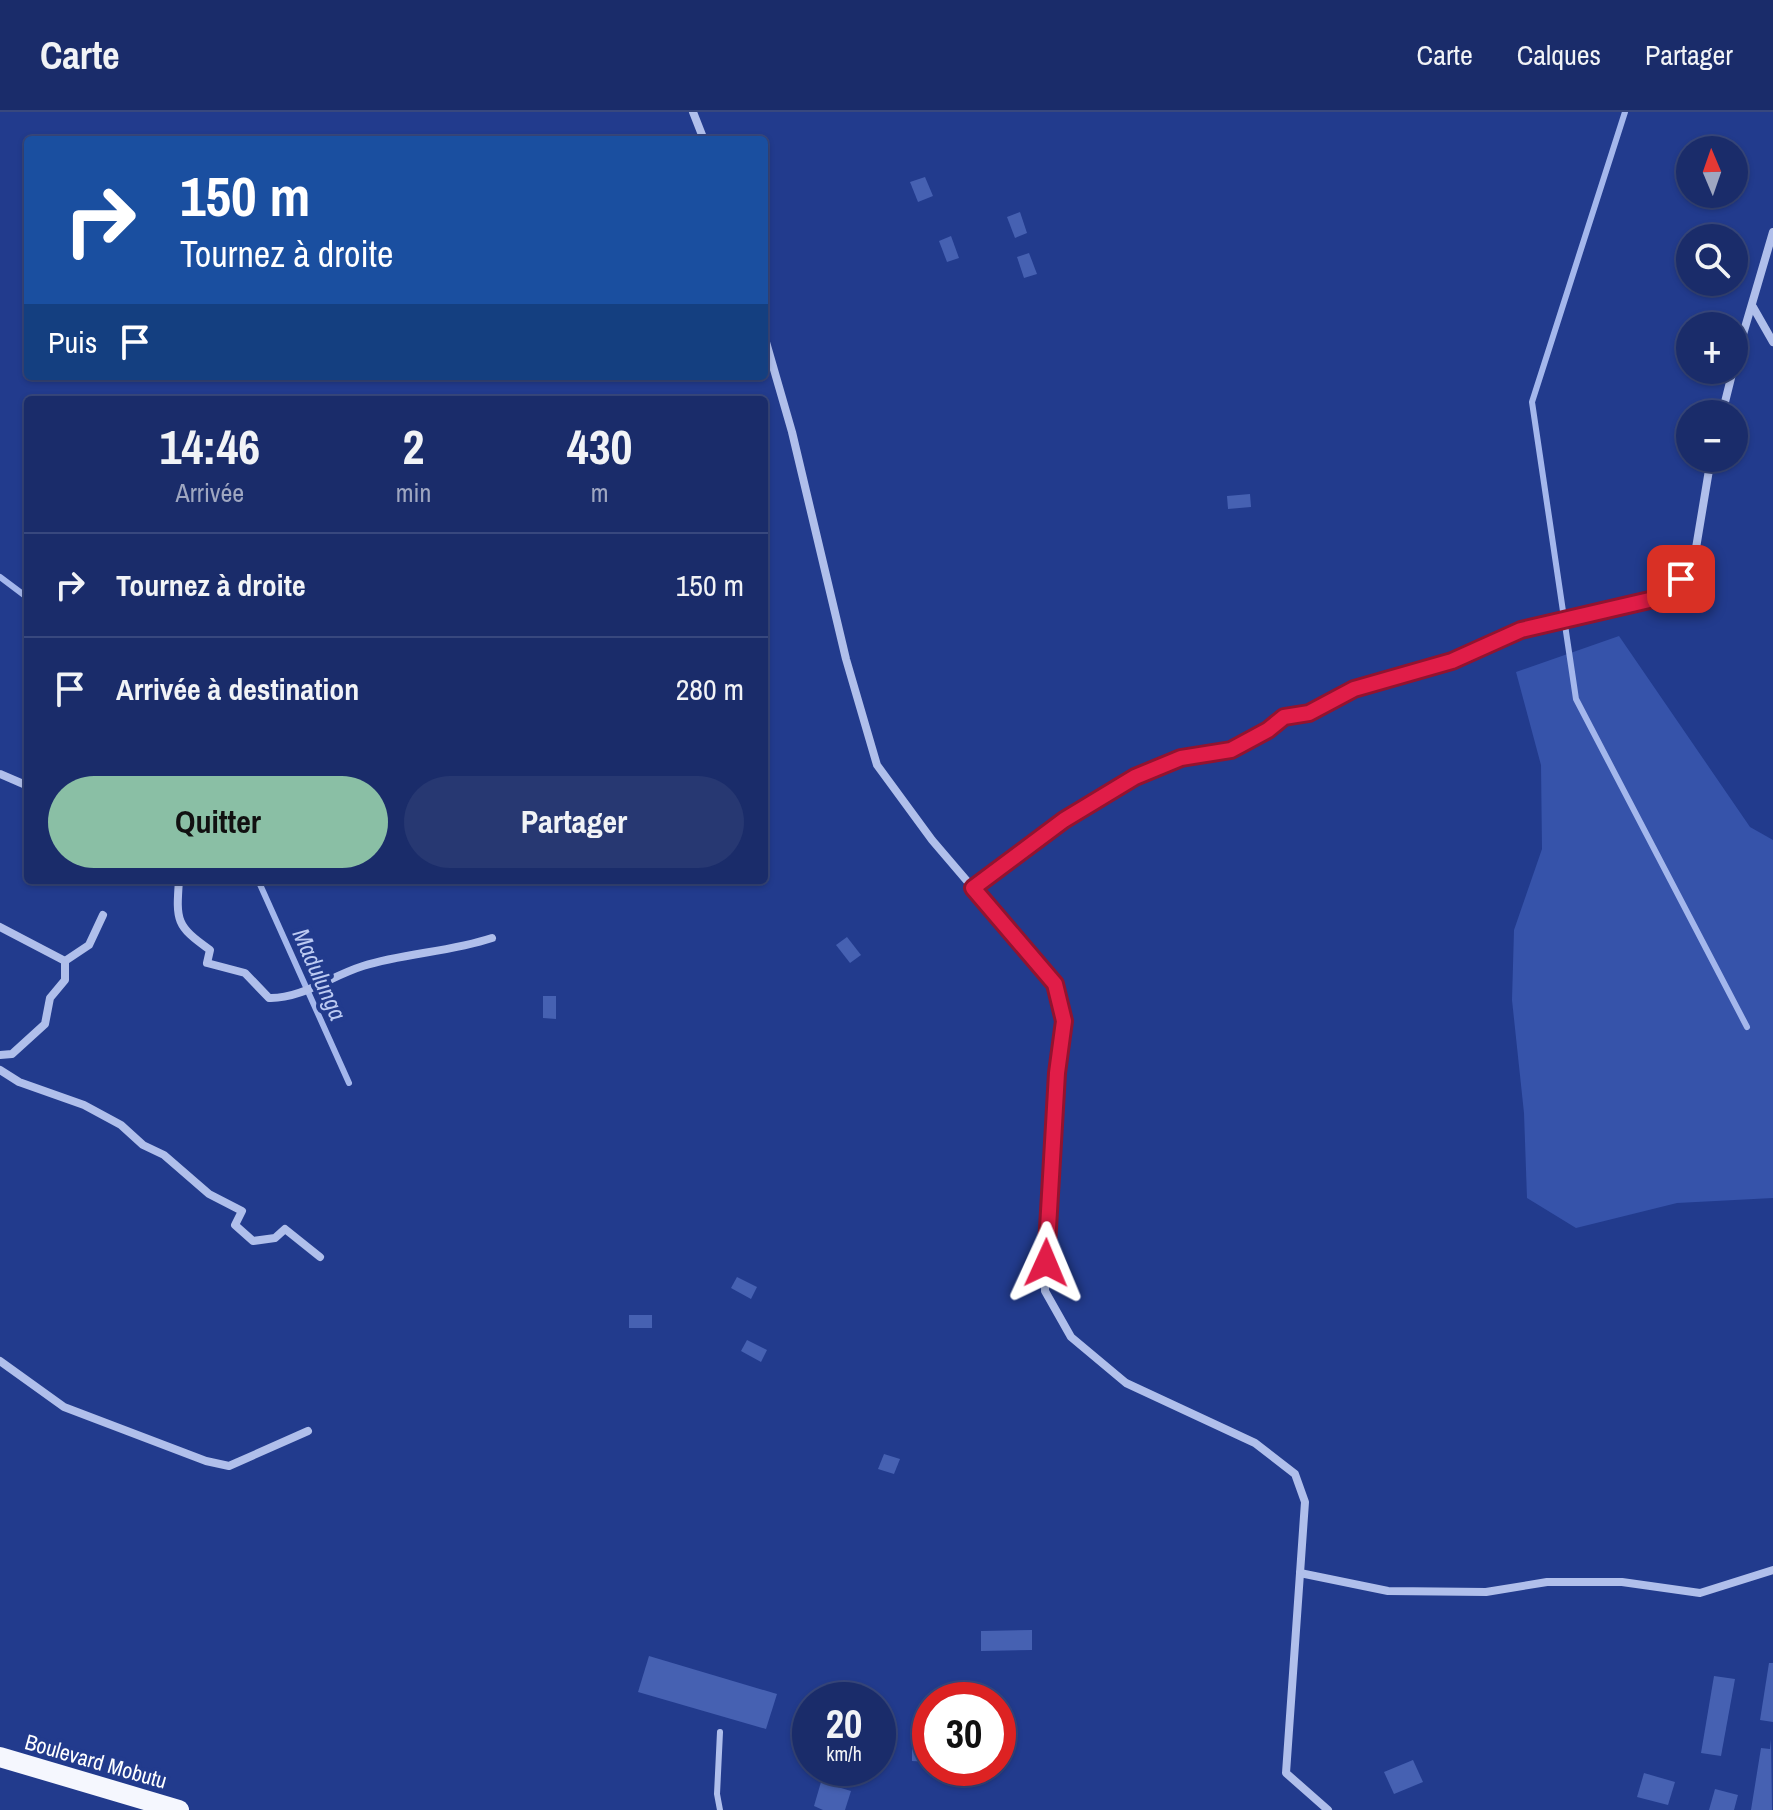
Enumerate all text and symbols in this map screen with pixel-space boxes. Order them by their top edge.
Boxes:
text: Carte [40,30,120,81]
text: Carte [1417,36,1473,74]
text: Calques [1517,36,1601,74]
text: Partager [1645,36,1733,74]
north arrow [1676,136,1748,208]
map controls [1676,136,1748,472]
text: 150 m [180,158,310,233]
icon: right [48,168,152,272]
button: search [1676,224,1748,296]
text: Tournez à droite [180,230,393,278]
button: + [1676,312,1748,384]
icon: arrive [113,320,157,364]
text: Puis [48,322,97,362]
button: − [1676,400,1748,472]
text: 14:46 [160,414,260,479]
text: 2 [403,414,424,479]
text: 430 [567,414,632,479]
text: Arrivée [176,475,244,510]
text: min [396,475,431,510]
text: m [591,475,609,510]
pin [1647,545,1715,613]
icon: arrive [1659,557,1703,601]
icon: right [48,563,92,607]
text: Tournez à droite [116,565,306,605]
text: 150 m [676,565,744,605]
icon: arrive [48,667,92,711]
text: Arrivée à destination [116,669,359,709]
text: 280 m [676,669,744,709]
button: Quitter [48,776,388,868]
button: Partager [404,776,744,868]
water label: Madulunga [286,923,354,1025]
position arrow [1004,1221,1088,1305]
speed limit sign: 30 [912,1682,1016,1786]
text: 20 [826,1697,862,1750]
street label: Boulevard Mobutu [21,1726,171,1796]
text: km/h [826,1740,862,1767]

